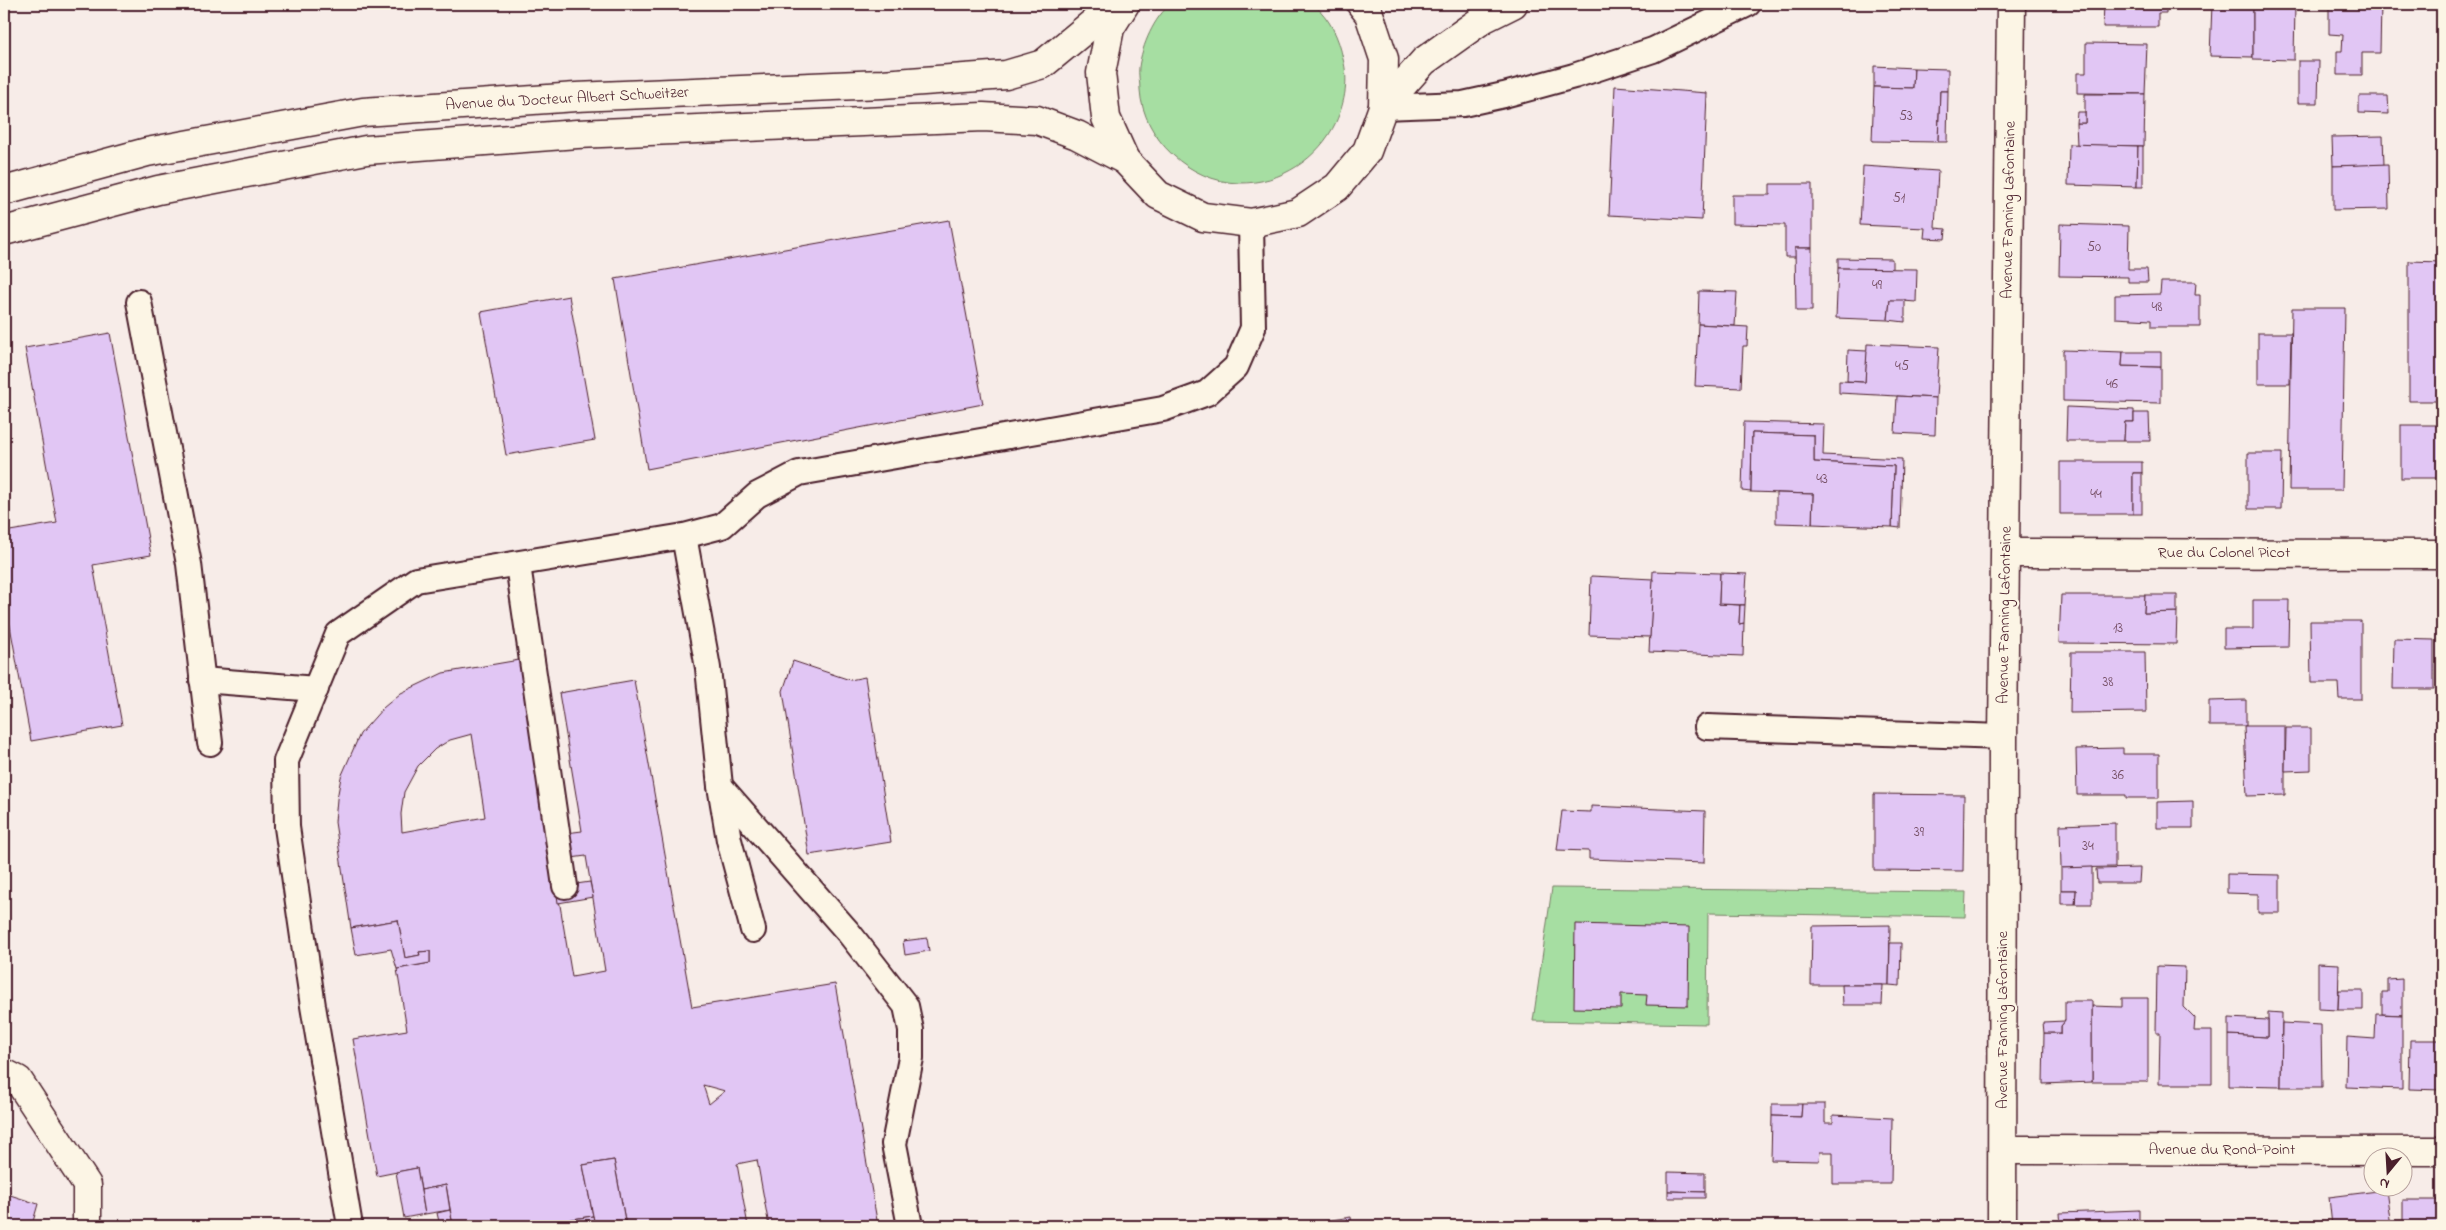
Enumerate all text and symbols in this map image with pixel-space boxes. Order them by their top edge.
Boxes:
street label: Avenue du Docteur Albert Schweitzer [445,81,689,117]
house number: 53 [1899,106,1913,127]
street label: Avenue Fanning Lafontaine [1995,120,2023,299]
house number: 51 [1893,188,1906,209]
house number: 50 [2087,237,2101,258]
house number: 49 [1872,275,1883,296]
house number: 48 [2151,297,2163,318]
house number: 45 [1895,356,1909,377]
house number: 46 [2106,374,2118,395]
house number: 43 [1816,469,1828,490]
house number: 44 [2090,484,2102,505]
street label: Avenue Fanning Lafontaine [1991,525,2019,704]
street label: Rue du Colonel Picot [2158,541,2291,565]
house number: 13 [2113,618,2123,639]
house number: 38 [2102,672,2114,693]
house number: 36 [2112,765,2124,786]
house number: 39 [1914,822,1925,843]
house number: 34 [2082,836,2094,857]
street label: Avenue Fanning Lafontaine [1991,930,2015,1109]
street label: Avenue du Rond-Point [2149,1138,2296,1162]
north arrow [2364,1148,2414,1198]
text: N [2377,1171,2392,1194]

